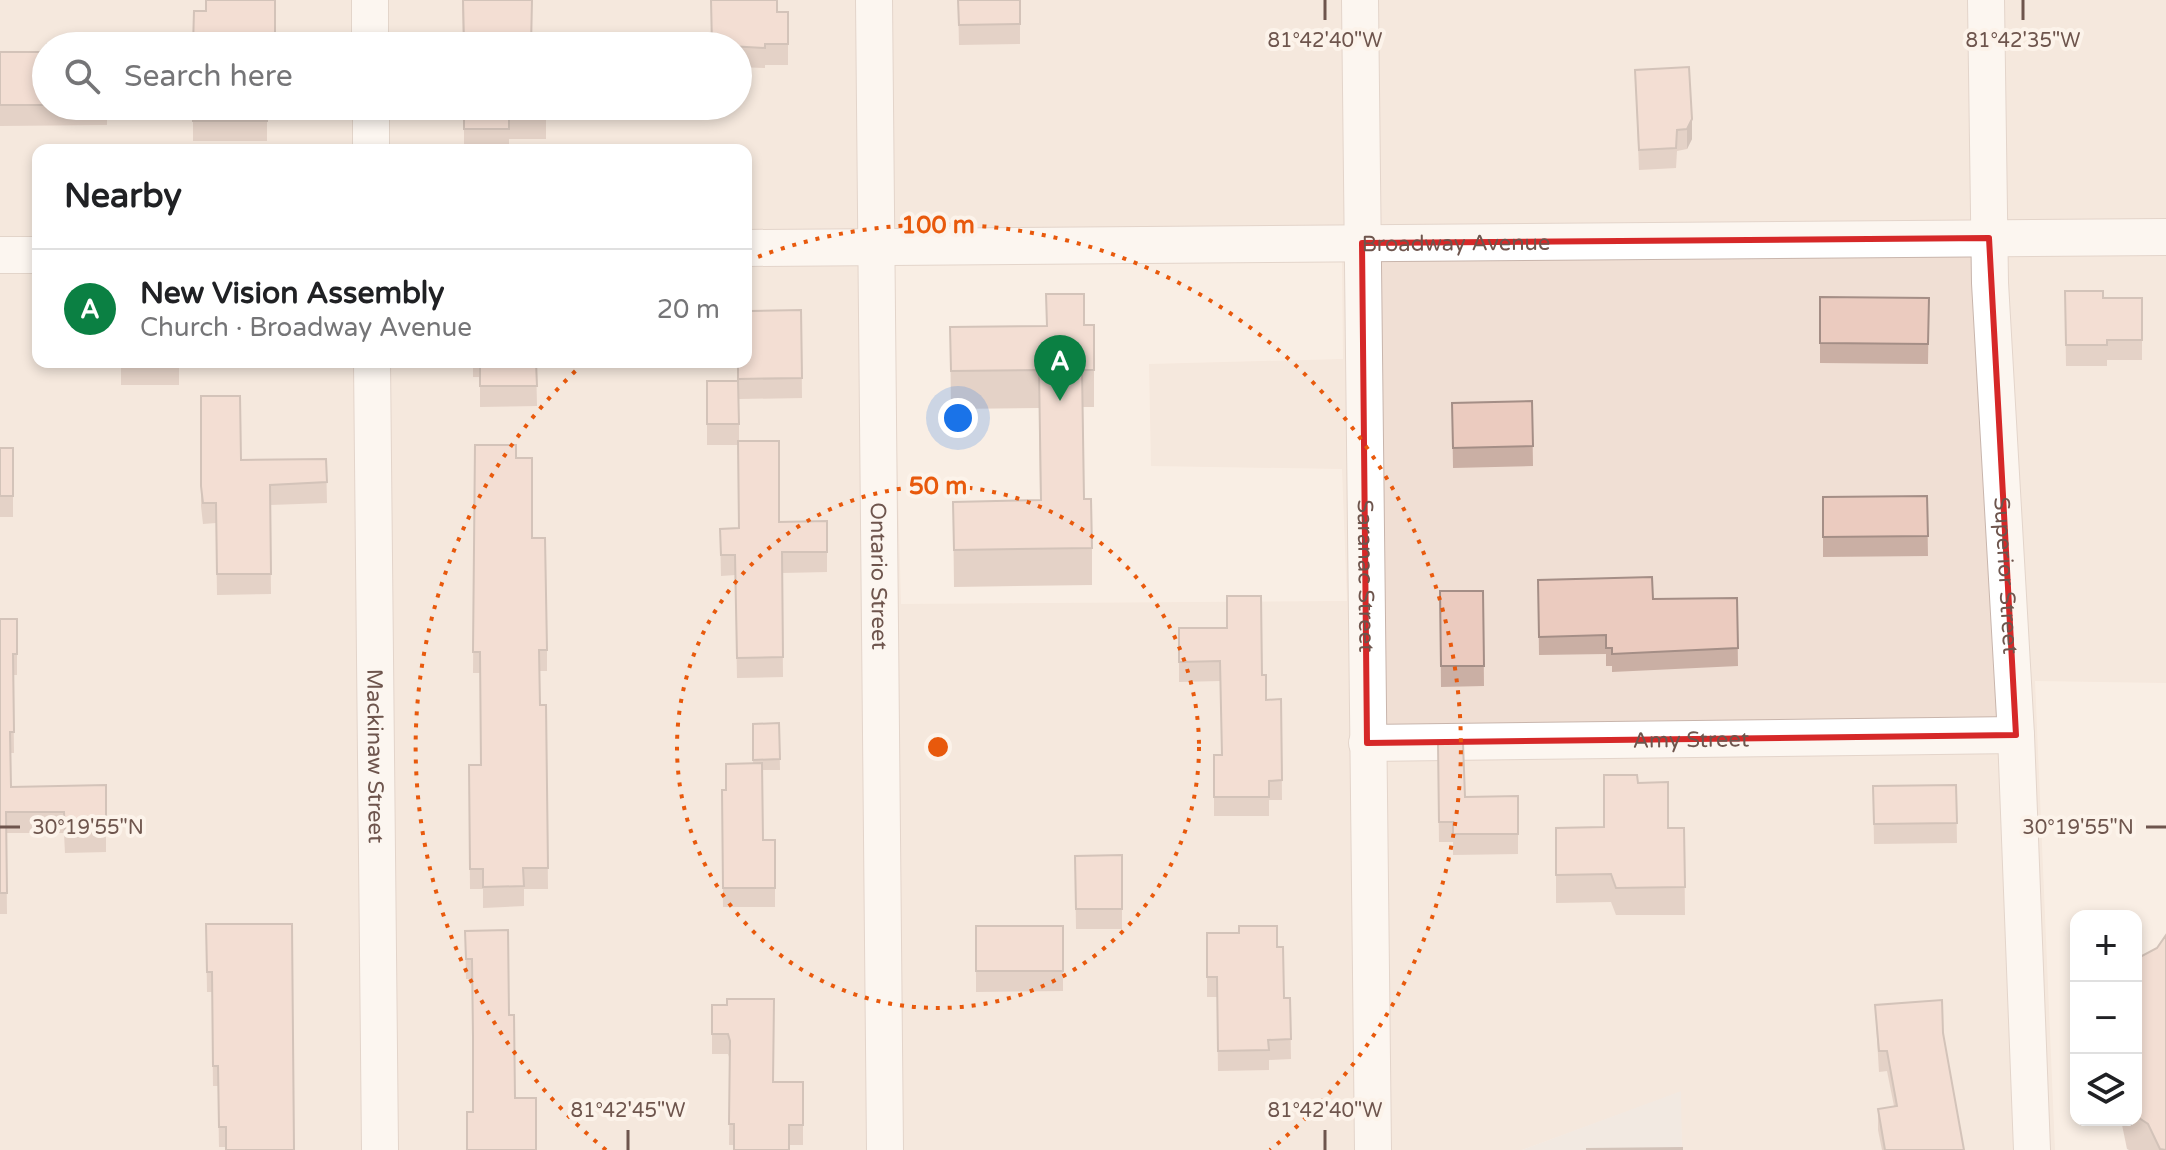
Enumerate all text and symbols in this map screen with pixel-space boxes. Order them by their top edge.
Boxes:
text: 81°42'40"W [1268,29,1383,53]
text: 81°42'35"W [1966,29,2081,53]
search box [32,32,752,120]
icon: search [60,54,104,98]
text: Search here [124,58,293,95]
text: Nearby [64,176,182,217]
text: 100 m [901,211,975,240]
street label: Broadway Avenue [1362,230,1550,257]
text: New Vision Assembly [140,275,444,312]
text: A [80,294,100,325]
text: 20 m [657,294,720,325]
text: Church · Broadway Avenue [140,312,472,343]
pin: A [1034,335,1086,401]
your location [938,398,978,438]
text: 50 m [909,472,967,501]
street label: Superior Street [1988,496,2023,655]
street label: Saranac Street [1352,499,1379,653]
street label: Ontario Street [865,502,892,650]
street label: Mackinaw Street [361,669,389,843]
street label: Amy Street [1632,726,1750,754]
centre of rings [924,733,952,761]
text: 30°19'55"N [32,816,144,840]
text: 30°19'55"N [2022,816,2134,840]
map controls [2070,910,2142,1126]
button: + [2070,910,2142,982]
button: − [2070,982,2142,1054]
button: layers [2070,1054,2142,1126]
text: 81°42'45"W [571,1099,686,1123]
text: 81°42'40"W [1268,1099,1383,1123]

